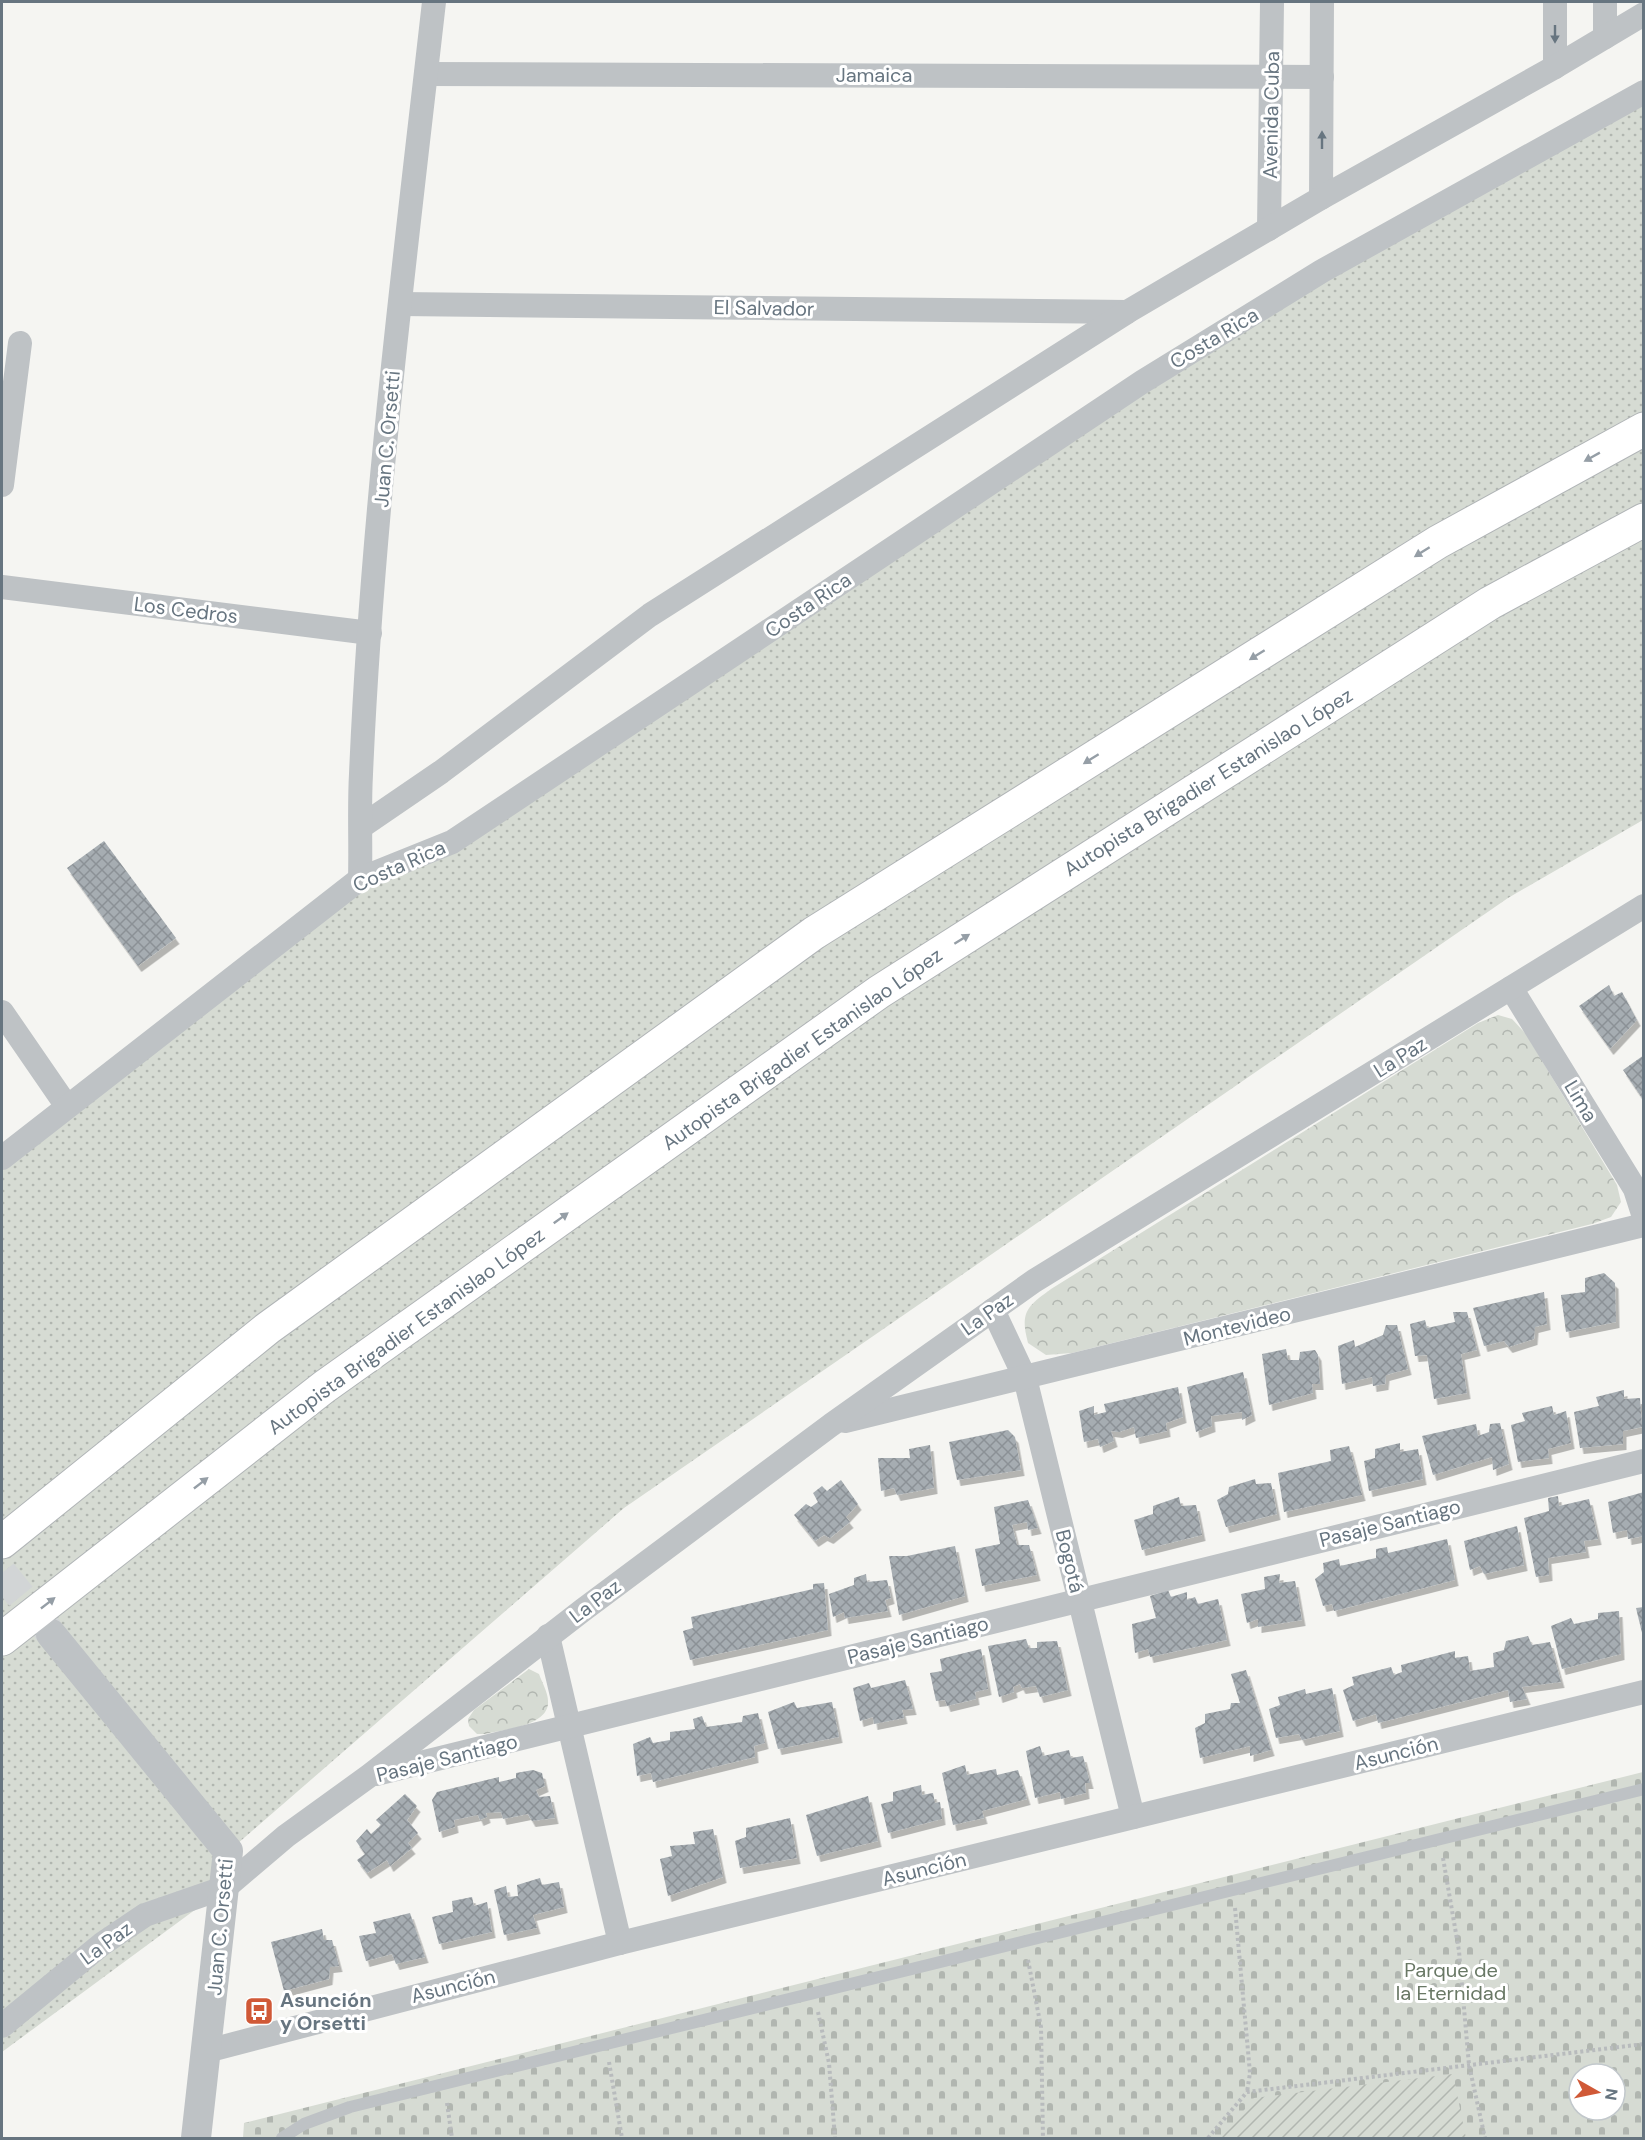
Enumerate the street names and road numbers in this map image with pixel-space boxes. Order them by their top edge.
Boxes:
street label: Avenida Cuba [1257,51,1285,179]
street label: Jamaica [836,62,912,88]
street label: El Salvador [713,294,815,322]
street label: Costa Rica [1165,301,1263,375]
street label: Juan C. Orsetti [368,370,406,508]
street label: Costa Rica [760,567,856,643]
street label: Los Cedros [133,591,239,629]
street label: Autopista Brigadier Estanislao López [1059,682,1357,882]
street label: Costa Rica [349,834,449,898]
street label: Autopista Brigadier Estanislao López [657,942,947,1156]
street label: La Paz [1369,1031,1431,1083]
street label: Lima [1559,1075,1603,1127]
street label: Autopista Brigadier Estanislao López [262,1222,550,1440]
street label: La Paz [956,1287,1018,1341]
street label: Montevideo [1181,1300,1293,1352]
street label: Pasaje Santiago [1317,1493,1463,1553]
street label: Bogotá [1050,1527,1090,1595]
street label: La Paz [564,1573,626,1629]
street label: Pasaje Santiago [845,1610,991,1670]
street label: Pasaje Santiago [374,1728,520,1788]
street label: Asunción [1351,1730,1441,1776]
street label: Asunción [879,1846,969,1892]
street label: Juan C. Orsetti [201,1858,239,1996]
street label: La Paz [75,1915,137,1971]
street label: Asunción [408,1963,498,2009]

